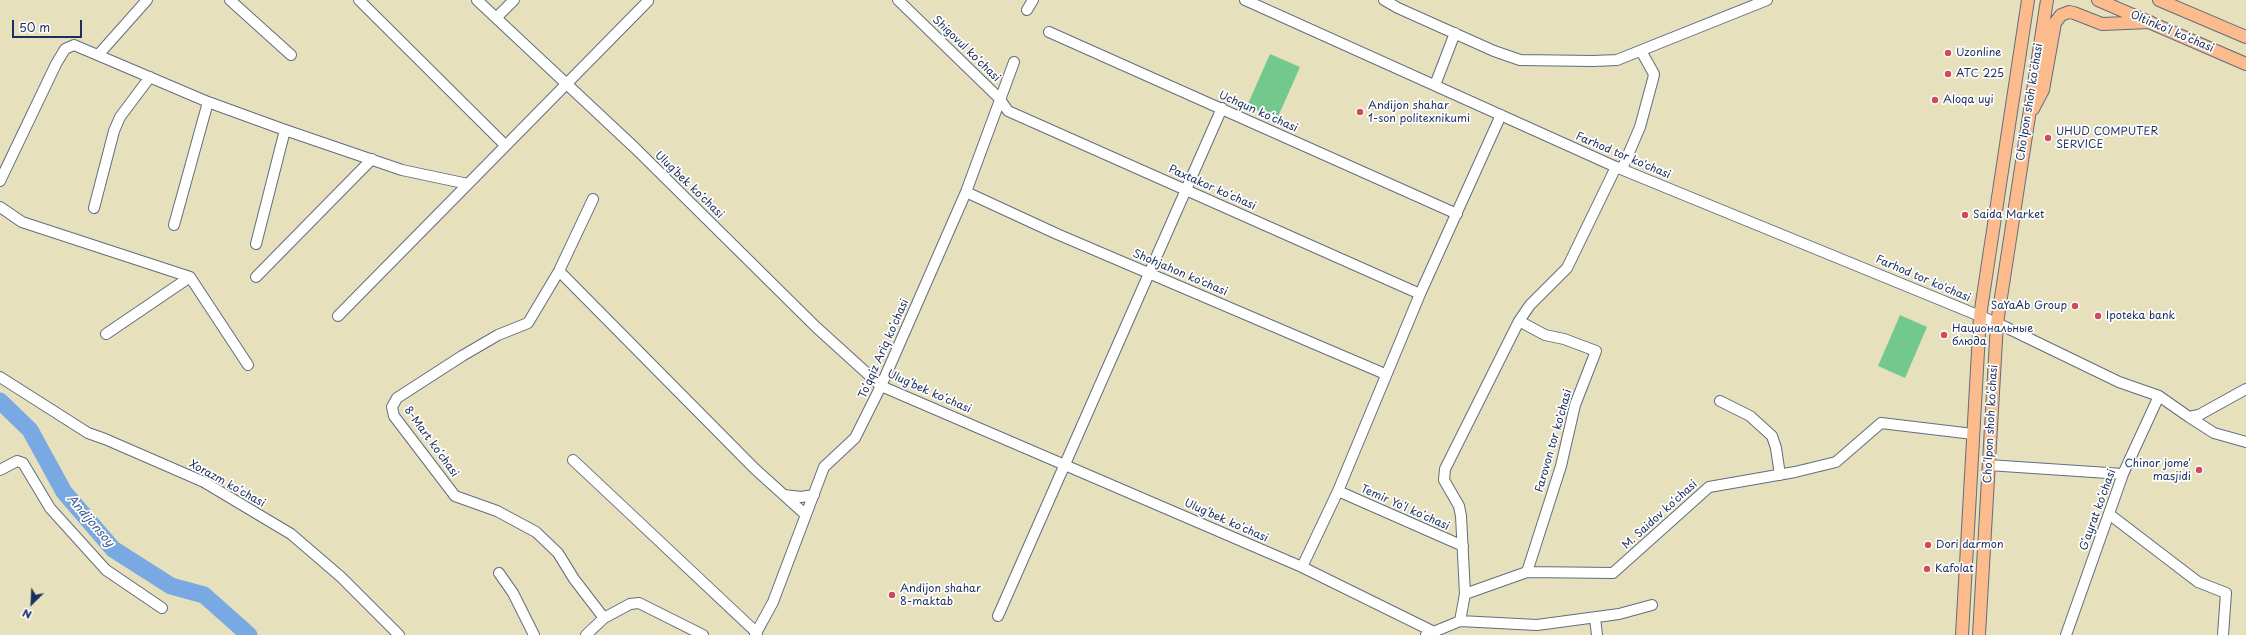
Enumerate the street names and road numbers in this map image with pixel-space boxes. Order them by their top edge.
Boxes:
street label: Oltinkoʻl koʻchasi [2128,8,2216,56]
street label: Shigovul koʻchasi [929,13,1003,85]
street label: Choʻlpon shoh koʻchasi [2014,42,2046,162]
street label: Uchqun koʻchasi [1216,89,1300,135]
street label: Farhod tor ko'chasi [1573,130,1673,182]
street label: Ulugʻbek koʻchasi [652,149,726,221]
street label: Paxtakor koʻchasi [1166,163,1258,213]
street label: Shohjahon ko'chasi [1131,247,1229,299]
street label: Farhod tor ko'chasi [1873,253,1973,305]
street label: Toʻqqiz Ariq koʻchasi [856,297,912,401]
street label: Choʻlpon shoh koʻchasi [1981,364,2001,484]
street label: Ulugʻbek koʻchasi [885,368,973,416]
street label: Farovon tor ko'chasi [1533,388,1575,494]
street label: 8-Mart koʻchasi [401,404,461,480]
street label: Xorazm koʻchasi [187,458,267,510]
street label: Gʻayrat koʻchasi [2077,467,2119,553]
street label: M. Saidov koʻchasi [1620,478,1700,552]
street label: Temir Yoʻl koʻchasi [1359,483,1451,533]
street label: Ulugʻbek koʻchasi [1182,497,1270,545]

